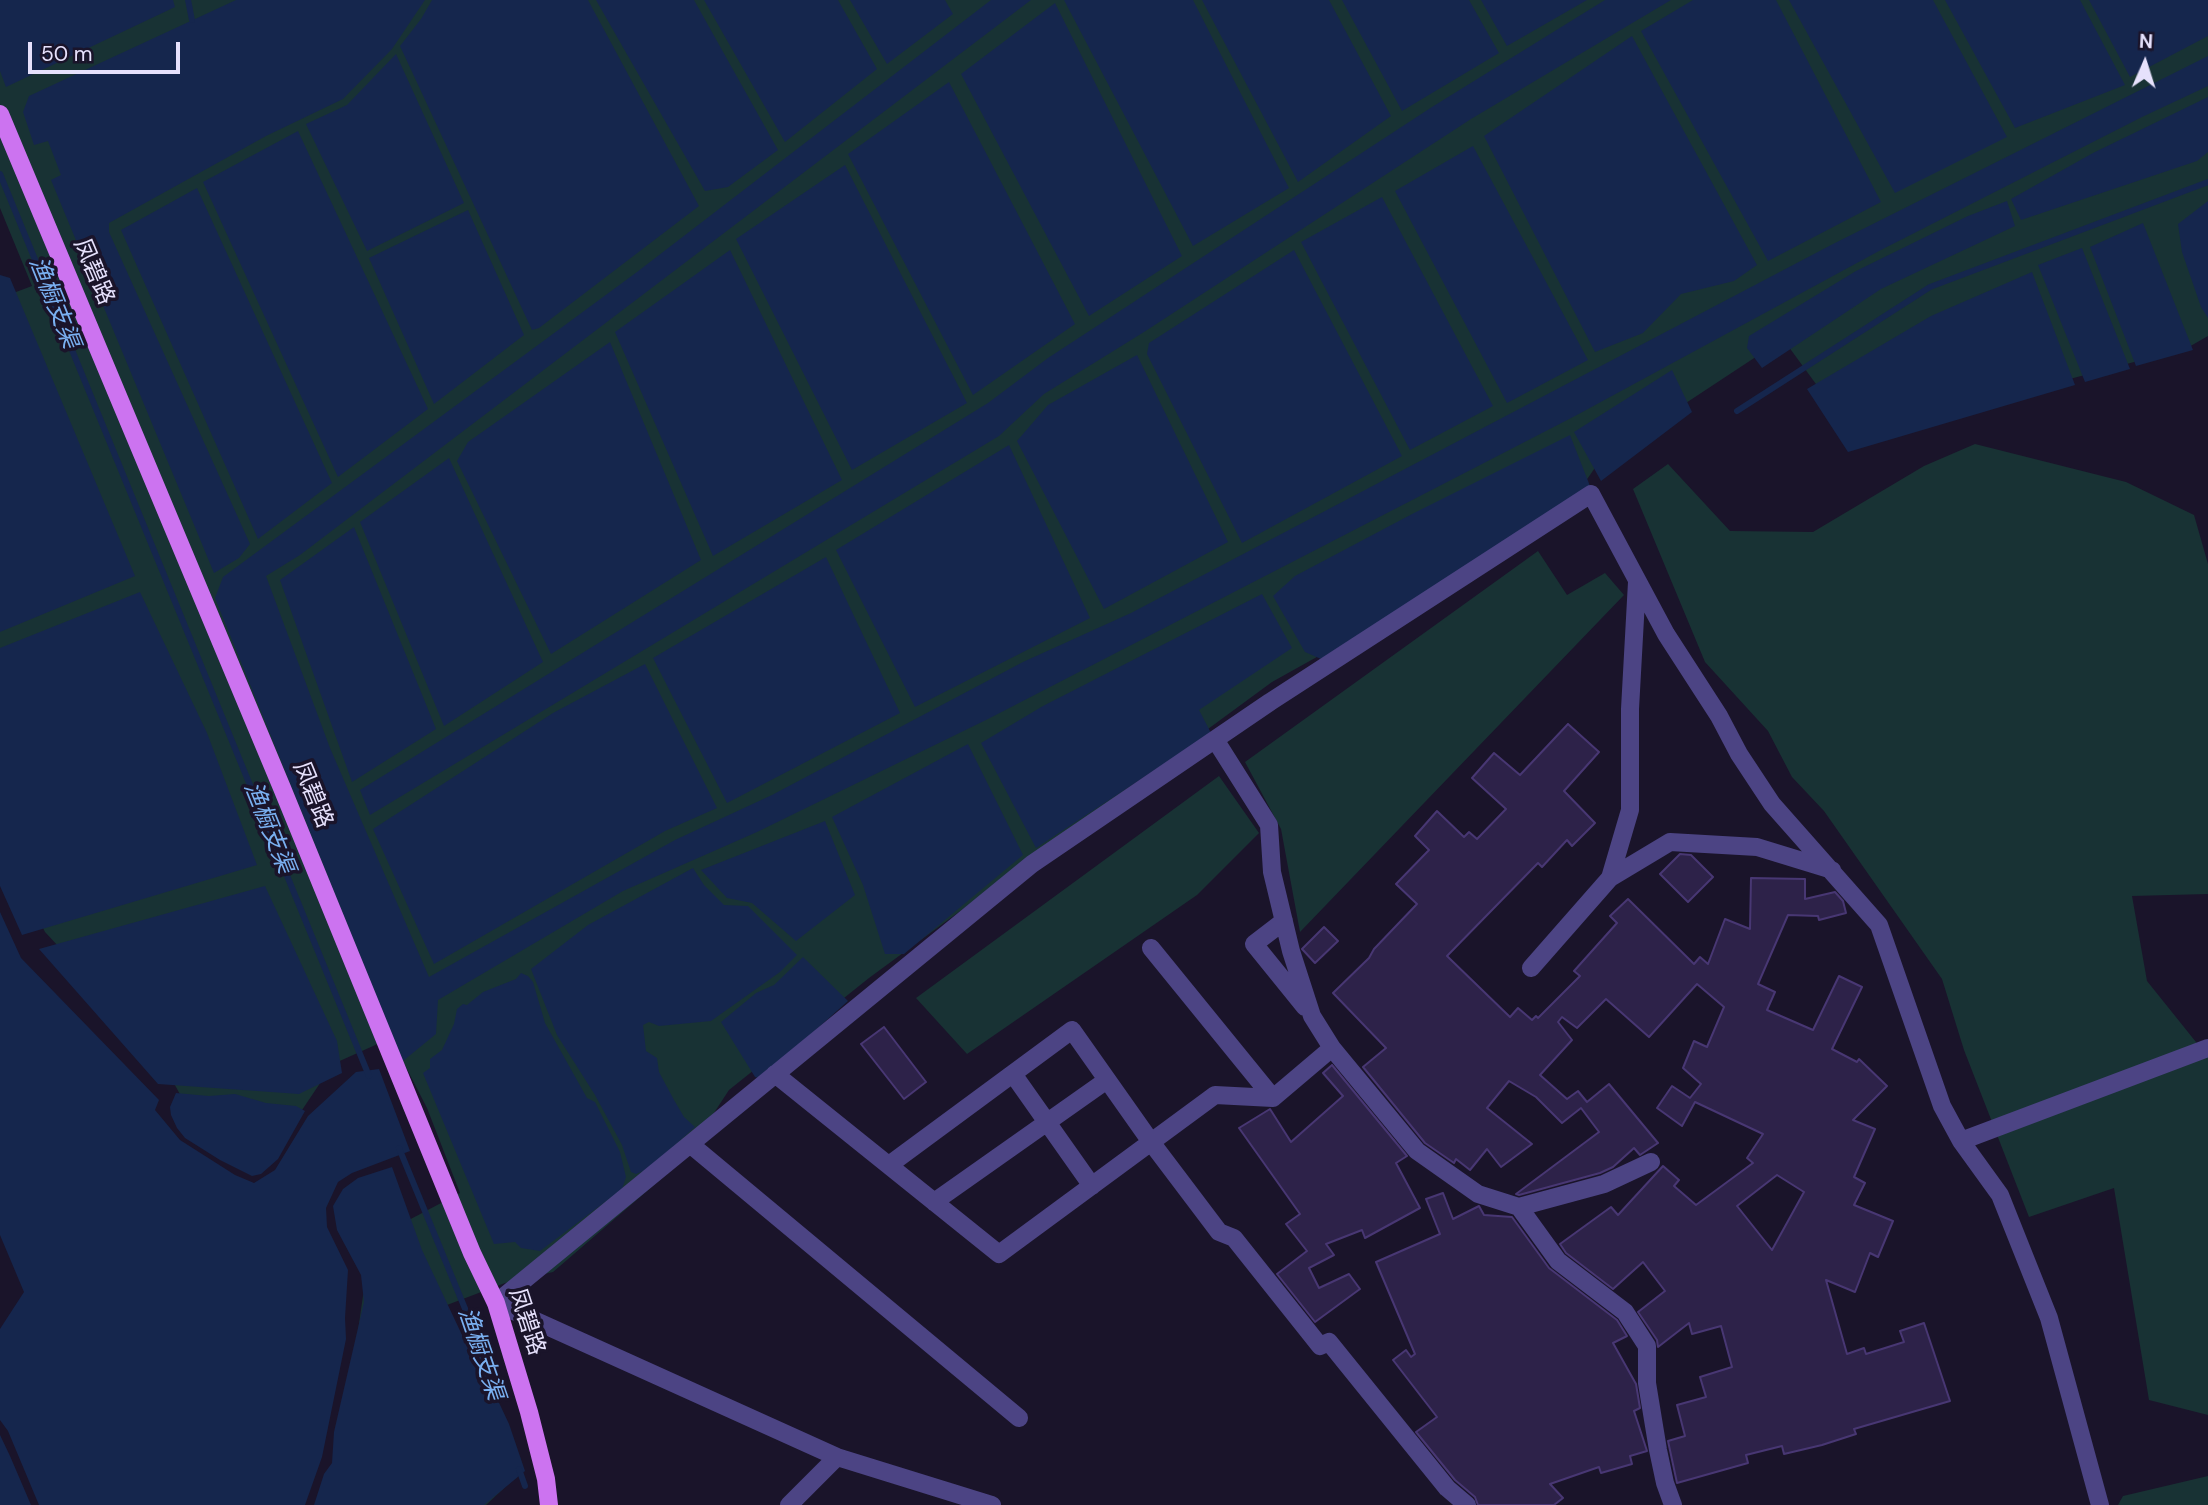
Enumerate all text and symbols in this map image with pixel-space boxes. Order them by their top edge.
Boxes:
scale bar [32,28,184,72]
north arrow [2110,28,2180,98]
text: N [2139,29,2154,54]
text: 50 m [41,40,92,68]
street label: 凤碧路 [67,235,119,309]
water label: 渔橱支渠 [22,253,84,353]
street label: 凤碧路 [286,758,338,832]
water label: 渔橱支渠 [237,778,299,878]
street label: 凤碧路 [502,1285,550,1359]
water label: 渔橱支渠 [451,1304,509,1404]

